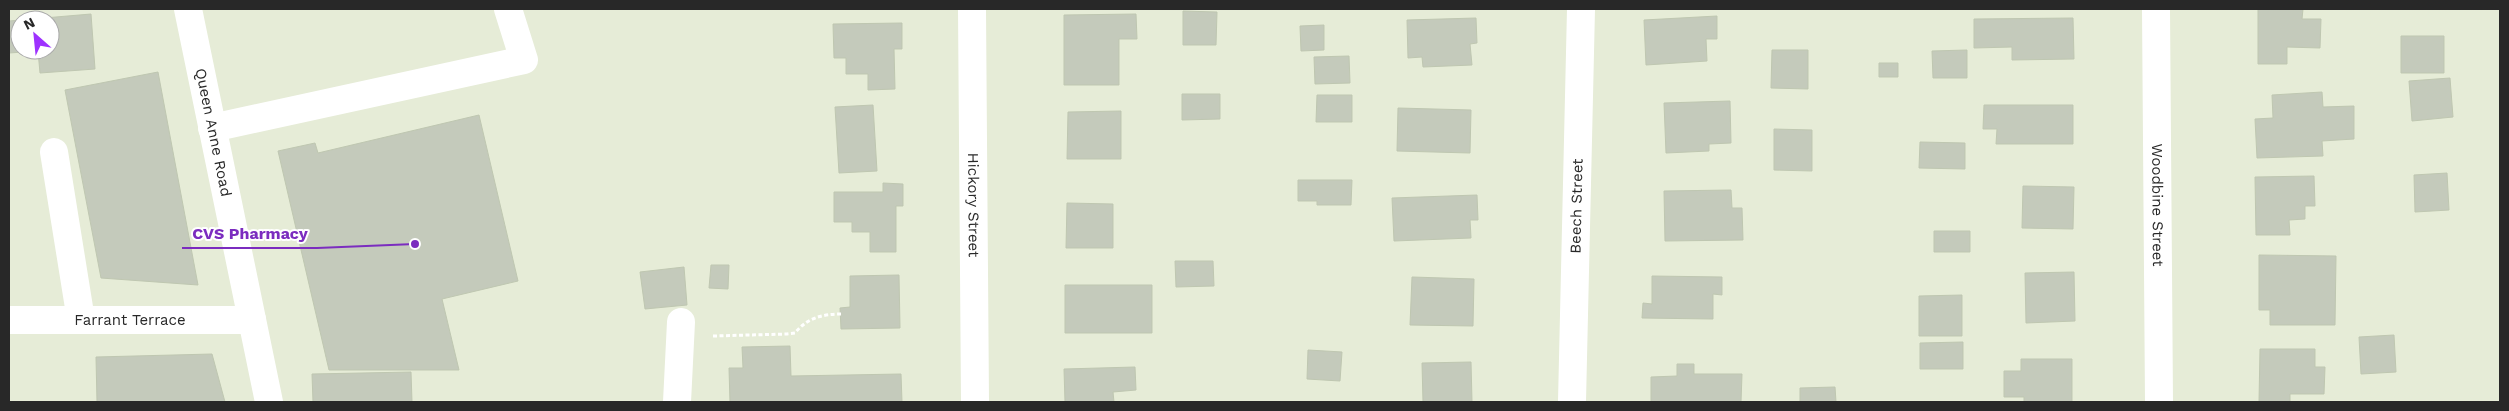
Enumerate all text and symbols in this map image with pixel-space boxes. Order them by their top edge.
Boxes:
north arrow [10,10,60,60]
text: N [21,14,37,33]
street label: Queen Anne Road [191,67,235,198]
street label: Woodbine Street [2148,143,2167,267]
street label: Hickory Street [964,153,983,258]
street label: Beech Street [1566,158,1587,254]
callout: CVS Pharmacy [182,217,317,248]
text: CVS Pharmacy [192,224,309,243]
street label: Farrant Terrace [74,311,186,329]

